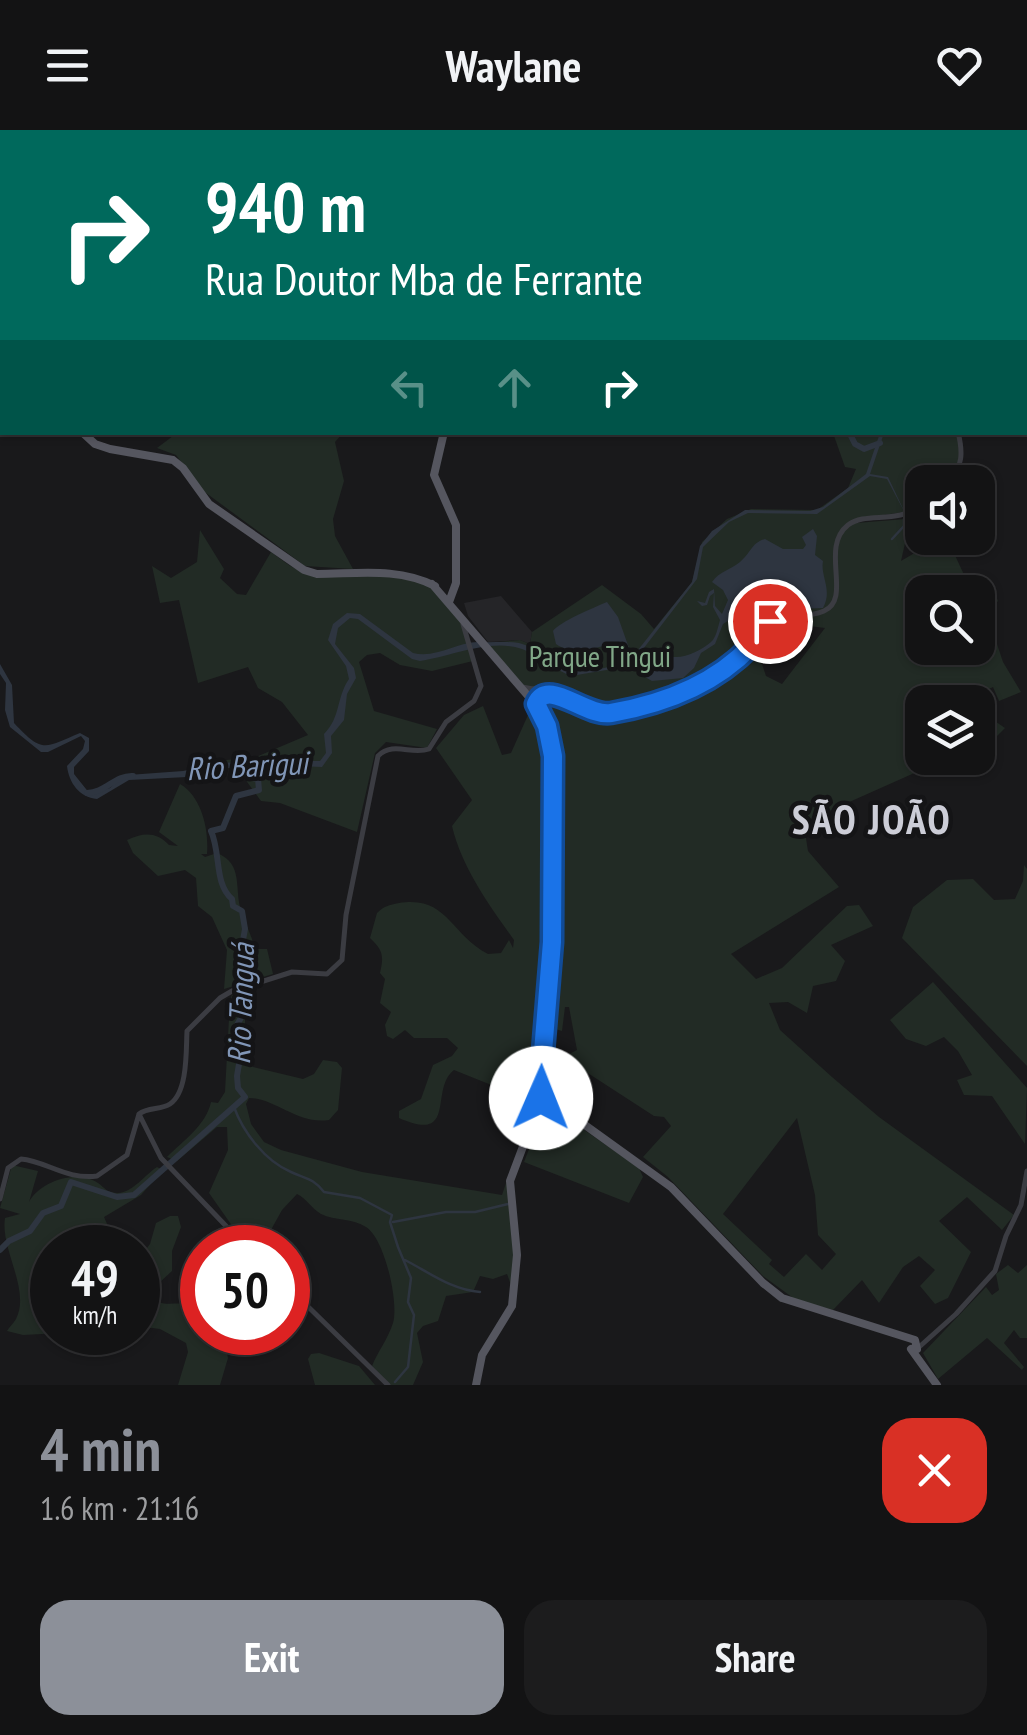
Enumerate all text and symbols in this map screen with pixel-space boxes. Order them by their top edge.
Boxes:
text: Waylane [446,36,582,94]
icon: menu [40,38,95,93]
icon: heart [932,38,987,93]
text: 940 m [205,161,366,251]
icon: right [40,170,170,300]
text: Rua Doutor Mba de Ferrante [205,249,643,307]
icon: left [382,360,437,415]
icon: ahead [487,360,542,415]
icon: right [592,360,647,415]
map controls [905,465,995,775]
button: sound [905,465,995,555]
button: search [905,575,995,665]
pin [728,579,813,664]
icon: arrive [743,594,798,649]
park label: Parque Tingui [529,636,671,675]
button: layers [905,685,995,775]
water label: Rio Barigui [185,741,313,789]
district label: SÃO JOÃO [792,793,952,845]
water label: Rio Tanguá [217,941,263,1065]
position arrow [489,1046,593,1150]
speed limit sign: 50 [180,1225,310,1355]
text: 49 [71,1245,119,1310]
text: km/h [73,1299,117,1331]
text: 4 min [40,1410,161,1488]
button: close [882,1418,987,1523]
text: 1.6 km · 21:16 [40,1487,199,1529]
button: Exit [40,1600,504,1715]
button: Share [524,1600,987,1715]

